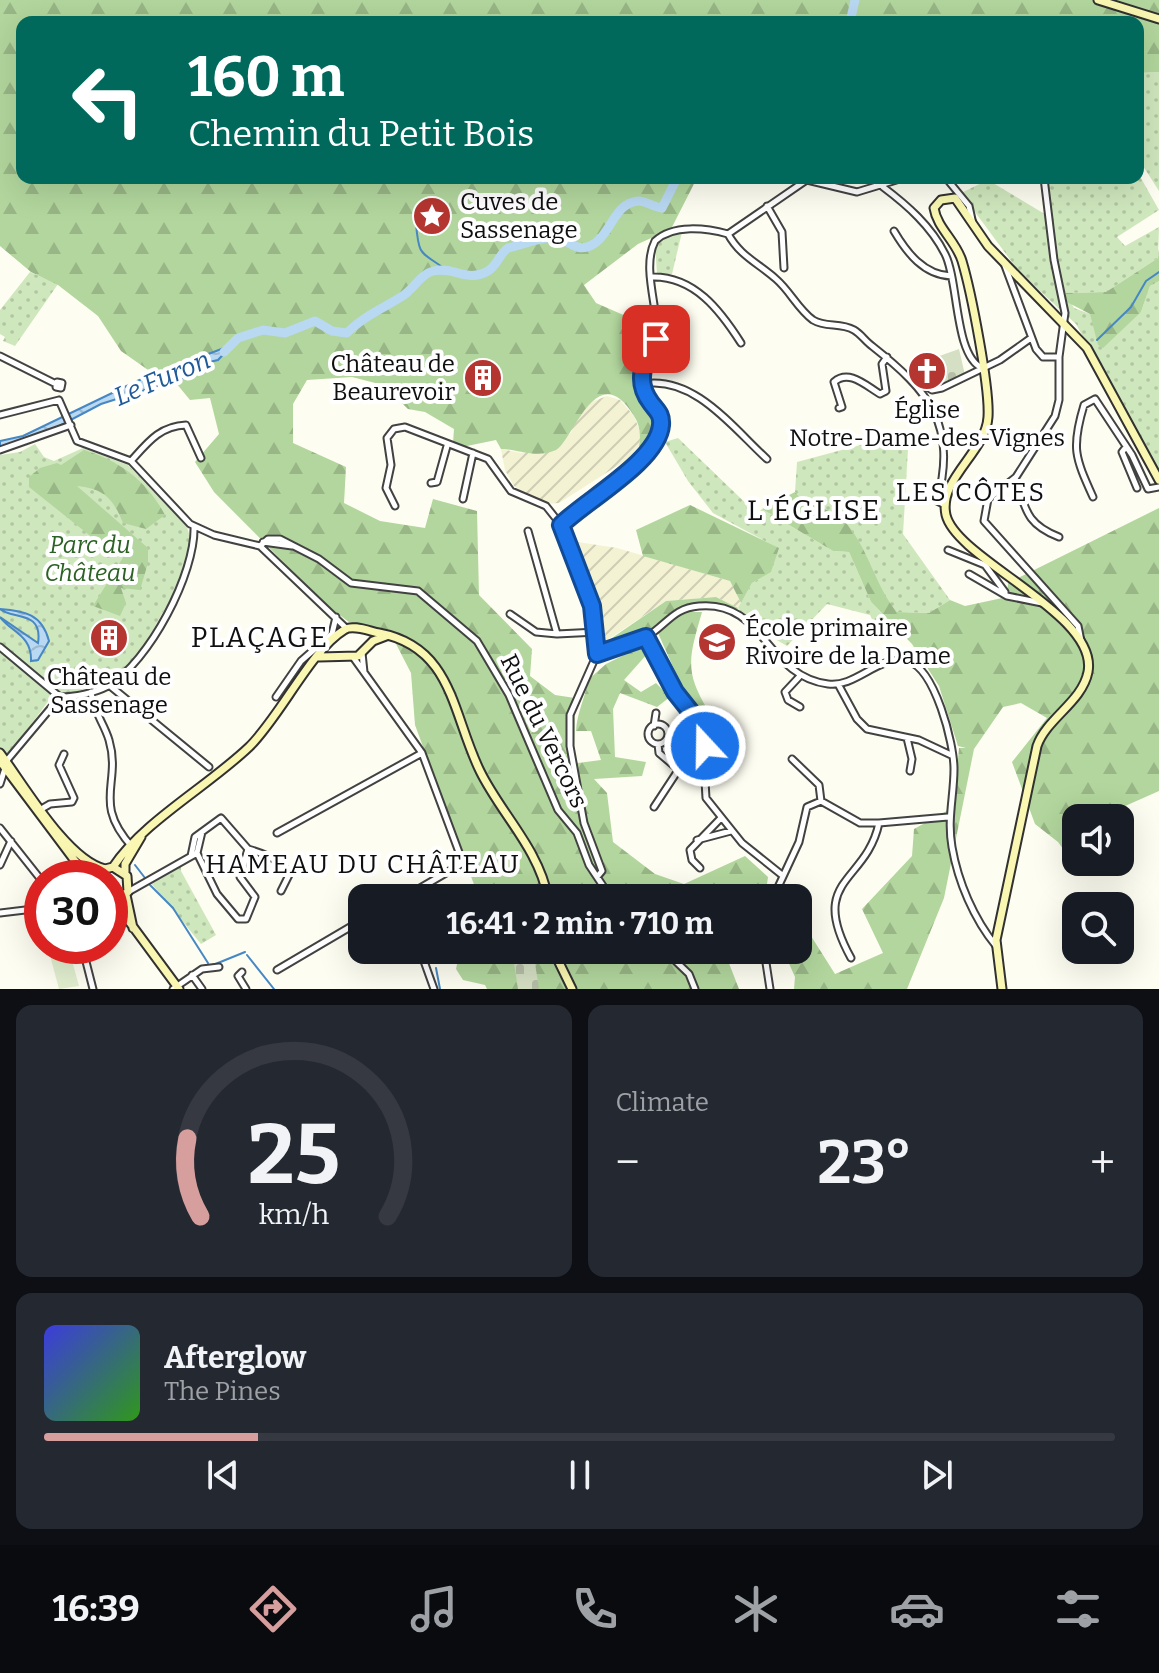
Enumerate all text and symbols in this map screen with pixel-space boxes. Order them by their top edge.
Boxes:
text: 160 m [188,44,344,111]
icon: left [56,48,160,152]
text: Chemin du Petit Bois [188,112,534,156]
place label: Cuves de Sassenage [460,188,578,244]
place icon: Cuves de Sassenage [411,195,453,237]
pin [622,305,690,373]
icon: arrive [634,317,678,361]
water label: Le Furon [109,344,215,413]
place label: Château de Beaurevoir [330,350,455,406]
church icon: Église Notre-Dame-des-Vignes [906,350,948,392]
building icon: Château de Beaurevoir [462,357,504,399]
place label: Église Notre-Dame-des-Vignes [789,395,1065,452]
district label: LES CÔTES [896,477,1046,508]
district label: L'ÉGLISE [747,493,881,527]
park label: Parc du Château [44,531,136,587]
place label: École primaire Rivoire de la Dame [745,613,951,670]
building icon: Château de Sassenage [88,617,130,659]
district label: PLAÇAGE [191,621,329,654]
school or university icon: École primaire Rivoire de la Dame [696,621,738,663]
street label: Rue du Vercors [495,650,593,812]
place label: Château de Sassenage [47,663,171,719]
position arrow [663,704,747,788]
map controls [1062,804,1134,964]
button: sound [1062,804,1134,876]
district label: HAMEAU DU CHÂTEAU [205,849,521,880]
speed limit sign: 30 [24,860,128,964]
button: search [1062,892,1134,964]
text: 16:41 · 2 min · 710 m [447,906,713,942]
text: Climate [616,1087,709,1118]
text: 25 [248,1105,340,1205]
text: 23° [817,1127,912,1199]
text: − [616,1136,640,1189]
text: + [1090,1136,1115,1189]
text: km/h [258,1197,329,1232]
text: Afterglow [164,1340,306,1376]
text: The Pines [164,1376,281,1407]
icon: previous [201,1453,245,1497]
icon: pause [558,1453,602,1497]
icon: next [915,1453,959,1497]
icon: directions [245,1581,301,1637]
icon: music [406,1581,462,1637]
icon: phone [567,1581,623,1637]
icon: climate [728,1581,784,1637]
icon: car [889,1581,945,1637]
icon: filters [1050,1581,1106,1637]
text: 16:39 [53,1587,140,1631]

